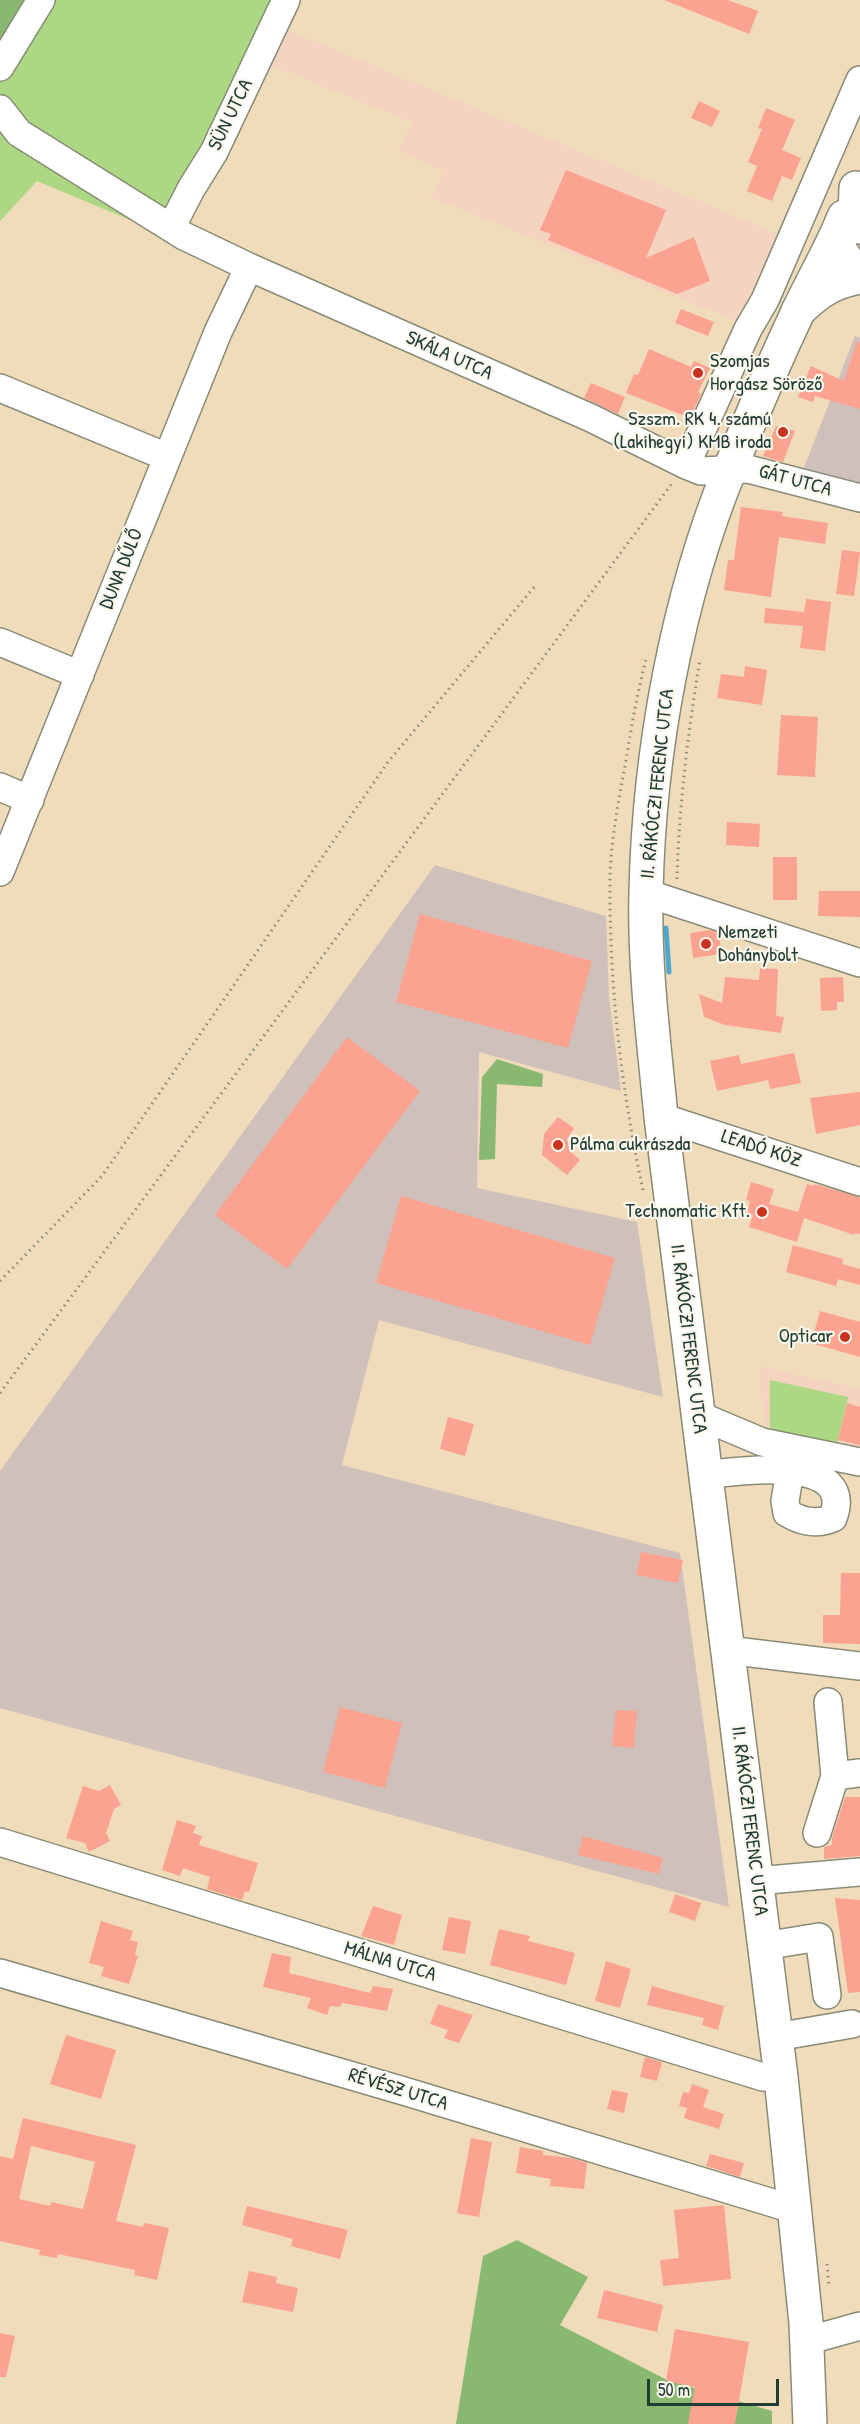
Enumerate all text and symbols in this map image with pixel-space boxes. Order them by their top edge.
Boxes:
street label: SÜN UTCA [203,75,259,155]
street label: SKÁLA UTCA [402,326,496,386]
place label: Szomjas Horgász Söröző [710,350,822,397]
marker: Szomjas Horgász Söröző [691,366,705,380]
place label: Szszm. RK 4. számú (Lakihegyi) KMB iroda [613,408,771,455]
marker: Szszm. RK 4. számú (Lakihegyi) KMB iroda [776,425,790,439]
street label: GÁT UTCA [756,460,834,502]
street label: DUNA DŰLŐ [95,525,149,613]
street label: II. RÁKÓCZI FERENC UTCA [636,688,680,880]
place label: Nemzeti Dohánybolt [718,921,798,968]
marker: Nemzeti Dohánybolt [699,937,713,951]
street label: LEADÓ KÖZ [718,1125,804,1173]
place label: Pálma cukrászda [570,1133,690,1157]
marker: Pálma cukrászda [551,1138,565,1152]
place label: Technomatic Kft. [625,1200,750,1224]
marker: Technomatic Kft. [755,1205,769,1219]
street label: II. RÁKÓCZI FERENC UTCA [664,1243,712,1435]
place label: Opticar [779,1325,833,1349]
marker: Opticar [838,1330,852,1344]
street label: II. RÁKÓCZI FERENC UTCA [725,1725,773,1917]
street label: MÁLNA UTCA [341,1937,439,1987]
street label: RÉVÉSZ UTCA [345,2063,451,2117]
scale bar [650,2367,782,2405]
text: 50 m [658,2377,690,2402]

